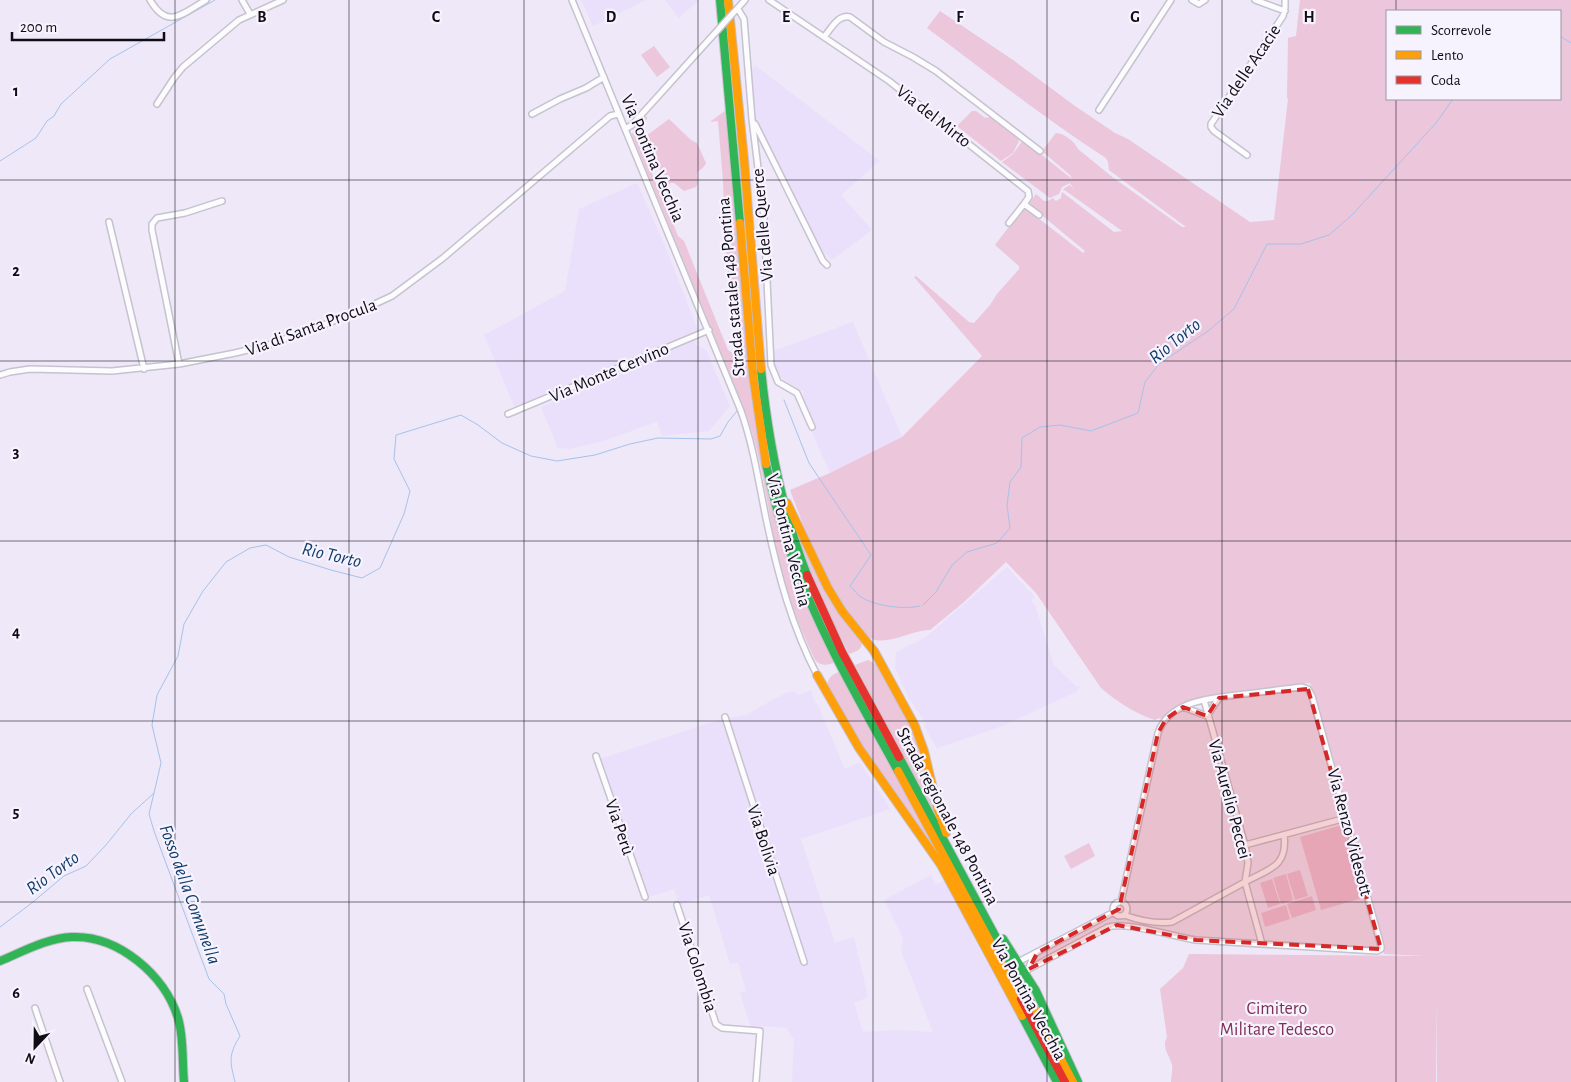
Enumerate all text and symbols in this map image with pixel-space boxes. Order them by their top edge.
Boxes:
text: B [257,9,267,25]
text: C [432,9,441,25]
text: D [606,9,617,25]
text: E [782,9,790,25]
text: F [956,9,964,25]
text: G [1130,9,1140,25]
text: H [1303,9,1315,25]
scale bar [12,10,165,42]
legend [1386,10,1561,100]
text: 200 m [20,20,57,35]
street label: Via delle Acacie [1209,22,1285,121]
text: Scorrevole [1431,23,1492,38]
text: Lento [1431,48,1464,63]
text: Coda [1431,73,1461,88]
street label: Via del Mirto [893,82,974,152]
text: 1 [13,83,19,99]
street label: Via Pontina Vecchia [617,92,687,225]
street label: Via delle Querce [749,168,777,282]
street label: Strada statale 148 Pontina [715,197,749,377]
text: 2 [12,263,20,279]
street label: Via di Santa Procula [244,296,379,360]
water label: Rio Torto [1146,315,1204,368]
street label: Via Monte Cervino [547,340,672,406]
text: 3 [13,444,20,460]
street label: Via Pontina Vecchia [763,472,813,609]
water label: Rio Torto [300,539,363,572]
text: 4 [12,624,20,640]
street label: Strada regionale 148 Pontina [893,725,1002,908]
street label: Via Aurelio Peccei [1204,738,1254,861]
street label: Via Renzo Videsott [1323,767,1375,898]
street label: Via Perù [601,797,637,858]
street label: Via Bolivia [743,803,783,878]
text: 5 [13,804,20,820]
water label: Fosso della Comunella [156,822,224,967]
water label: Rio Torto [23,848,83,899]
street label: Via Colombia [674,920,720,1014]
street label: Via Pontina Vecchia [987,935,1069,1064]
text: 6 [12,985,20,1001]
park label: Cimitero Militare Tedesco [1220,1000,1334,1039]
north arrow [10,1022,60,1072]
text: N [23,1050,38,1066]

